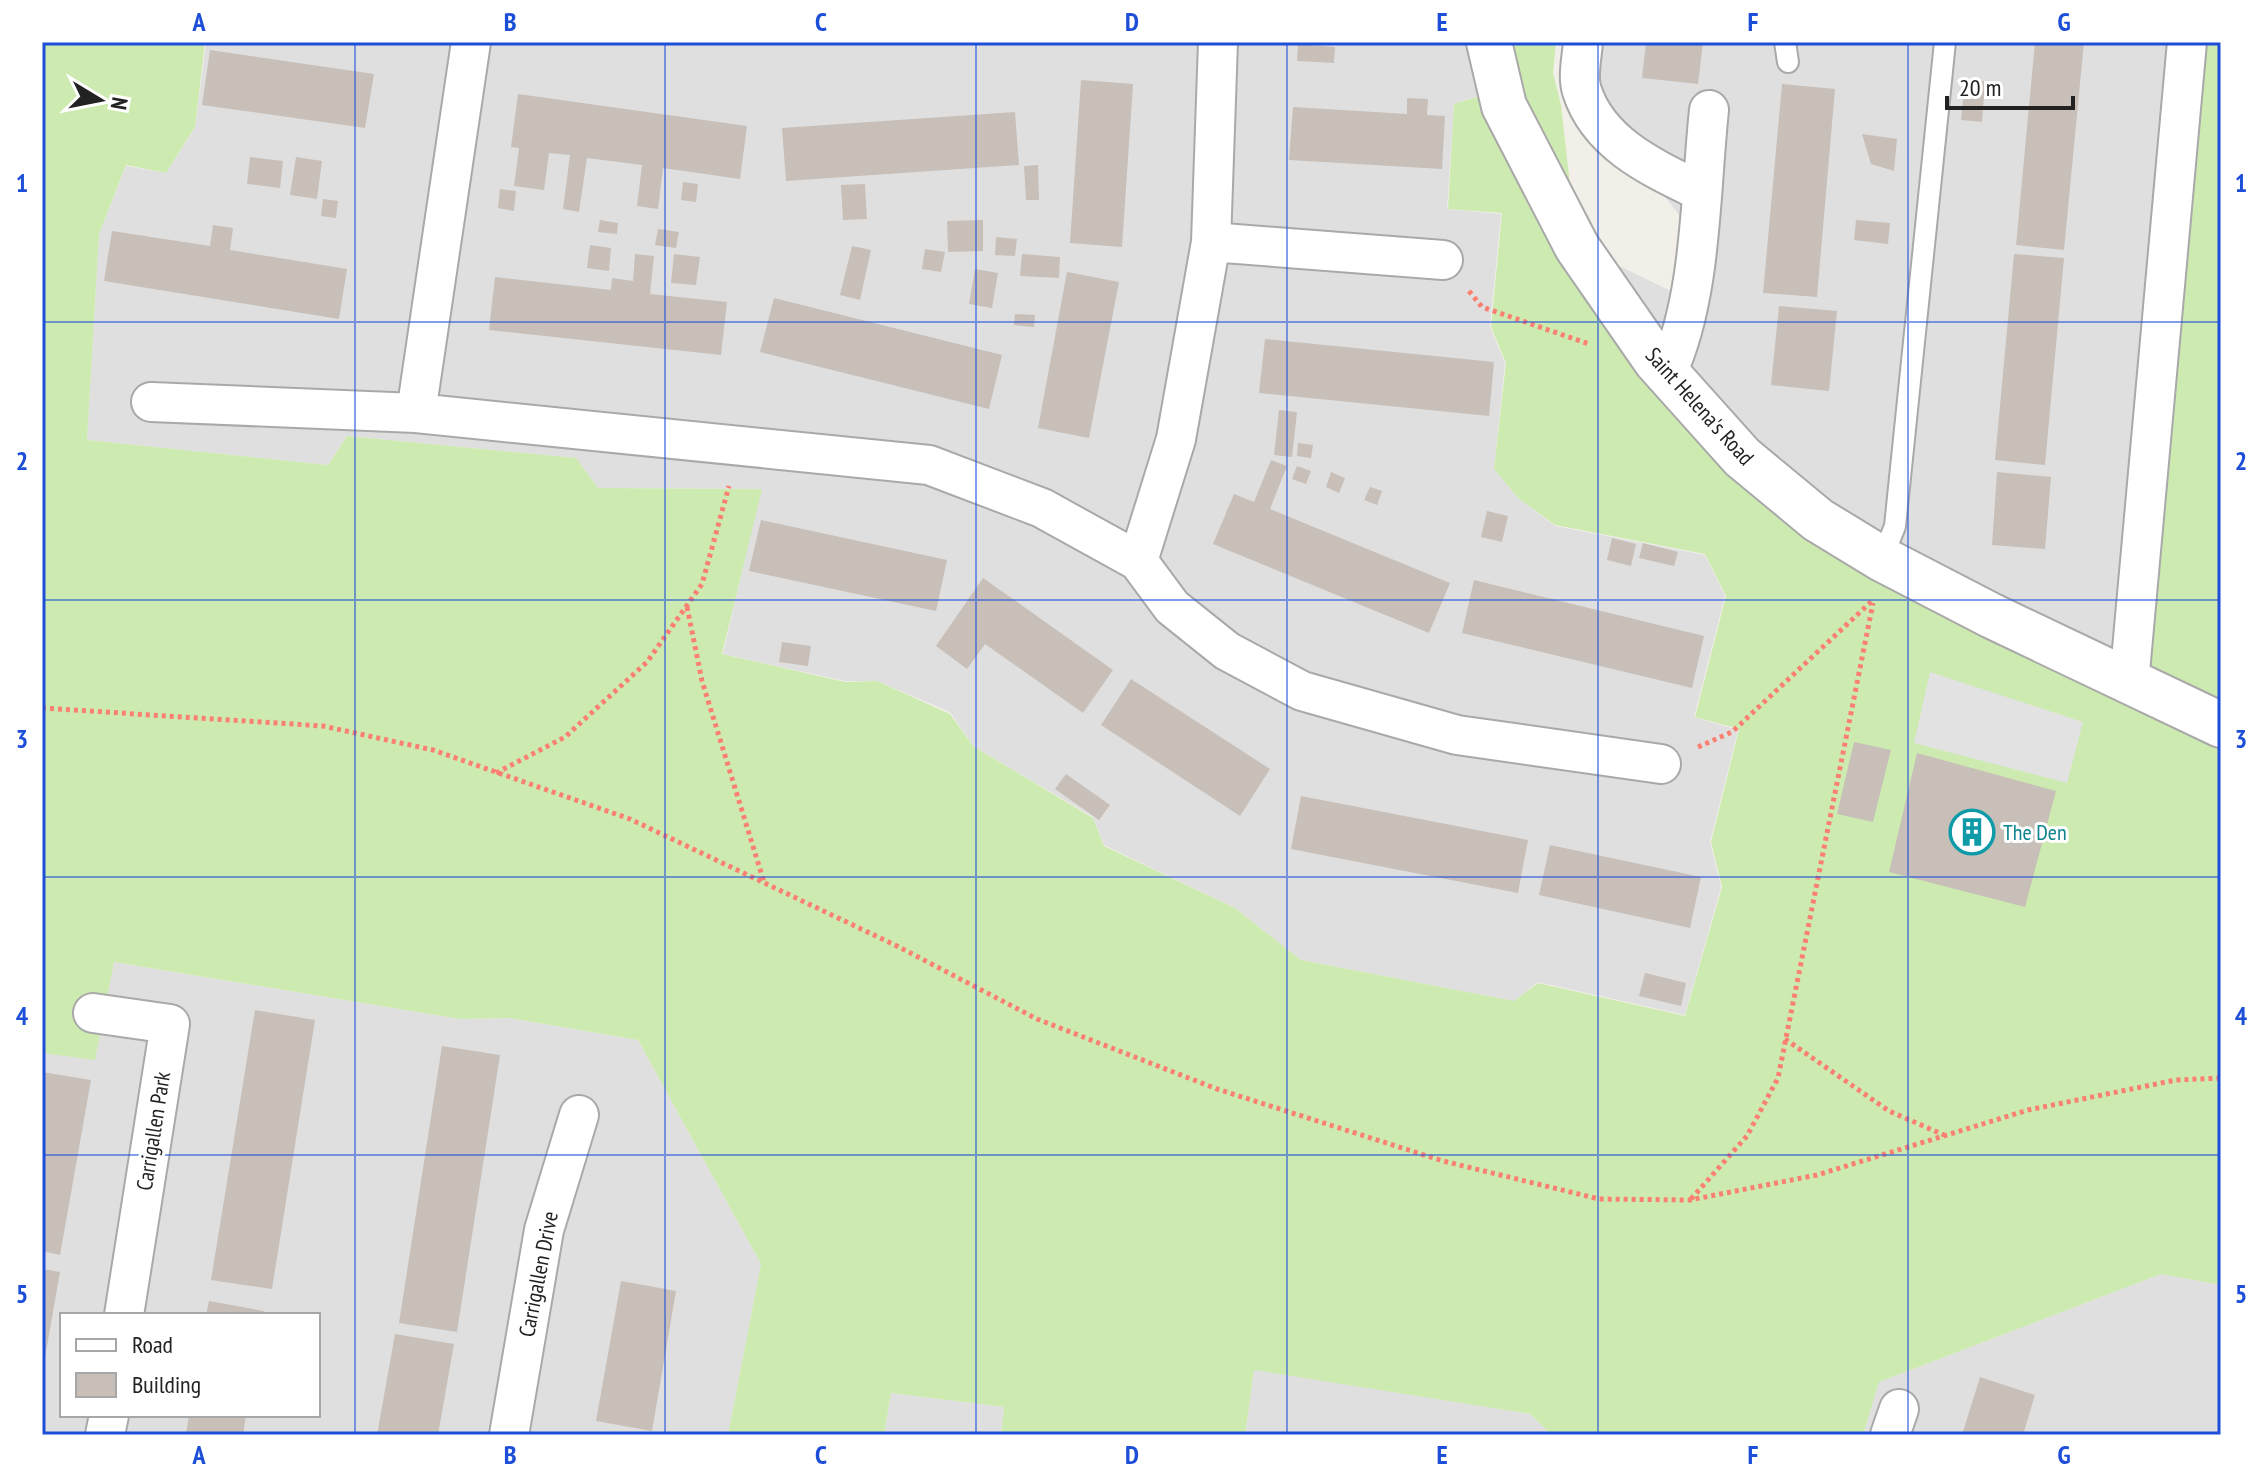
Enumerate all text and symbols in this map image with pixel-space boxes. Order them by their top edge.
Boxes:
text: A [191,5,206,38]
text: B [504,5,517,38]
text: C [815,5,827,38]
text: D [1125,5,1139,38]
text: E [1436,5,1448,38]
text: F [1748,5,1759,38]
text: G [2057,5,2071,38]
north arrow [60,60,140,140]
scale bar [1947,60,2073,110]
text: 20 m [1959,72,2001,103]
text: N [105,95,135,112]
text: 1 [16,166,28,199]
text: 1 [2235,166,2247,199]
street label: Saint Helena's Road [1640,341,1760,471]
text: 2 [16,444,28,477]
text: 2 [2235,444,2247,477]
text: 3 [16,722,28,755]
text: 3 [2235,722,2247,755]
building icon: The Den [1948,808,1996,856]
place label: The Den [2003,818,2067,846]
text: 4 [16,999,29,1032]
text: 4 [2235,999,2248,1032]
street label: Carrigallen Park [130,1069,176,1192]
street label: Carrigallen Drive [512,1209,564,1339]
text: 5 [16,1277,28,1310]
text: 5 [2235,1277,2247,1310]
legend [60,1313,320,1417]
text: Road [132,1329,173,1360]
text: Building [132,1369,201,1400]
text: A [191,1438,206,1471]
text: B [504,1438,517,1471]
text: C [815,1438,827,1471]
text: D [1125,1438,1139,1471]
text: E [1436,1438,1448,1471]
text: F [1748,1438,1759,1471]
text: G [2057,1438,2071,1471]

